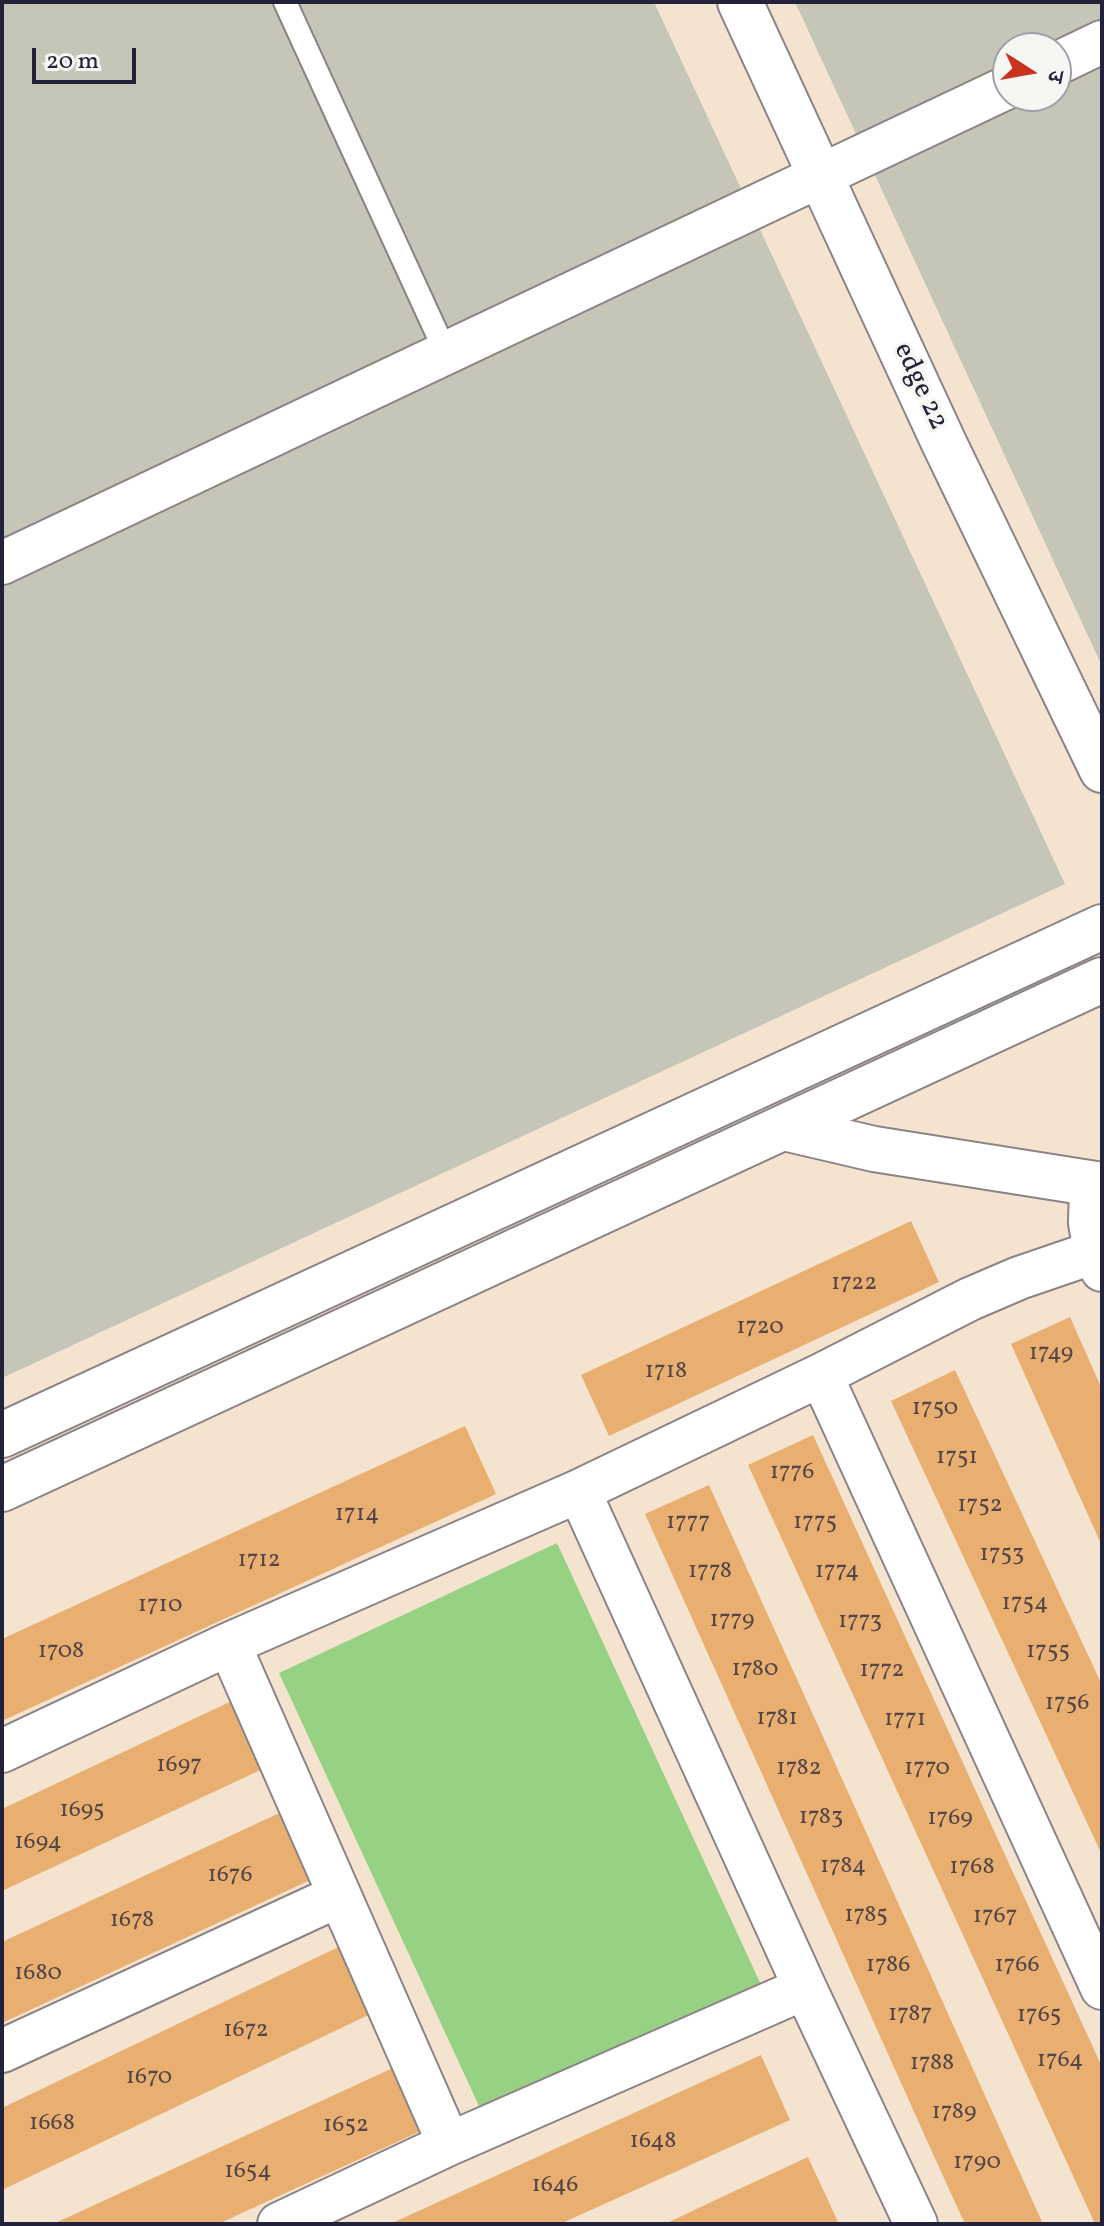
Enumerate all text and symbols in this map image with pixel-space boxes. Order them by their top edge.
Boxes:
scale bar [36,32,140,82]
north arrow [992,32,1072,112]
text: 20 m [46,45,99,79]
text: उ [1038,68,1070,85]
street label: edge 22 [884,338,954,436]
house number: 1722 [831,1271,877,1299]
house number: 1720 [736,1315,784,1343]
house number: 1749 [1029,1341,1073,1369]
house number: 1718 [645,1359,687,1387]
house number: 1750 [912,1396,958,1424]
house number: 1751 [936,1445,978,1473]
house number: 1776 [770,1460,814,1488]
house number: 1752 [957,1493,1003,1521]
house number: 1714 [335,1502,379,1530]
house number: 1777 [666,1510,710,1538]
house number: 1775 [793,1510,837,1538]
house number: 1753 [980,1542,1024,1570]
house number: 1712 [237,1548,281,1576]
house number: 1778 [688,1559,732,1587]
house number: 1774 [815,1559,859,1587]
house number: 1754 [1002,1591,1048,1619]
house number: 1710 [138,1593,182,1621]
house number: 1779 [710,1608,754,1636]
house number: 1773 [838,1609,882,1637]
house number: 1708 [38,1639,84,1667]
house number: 1755 [1026,1639,1070,1667]
house number: 1780 [732,1657,778,1685]
house number: 1772 [860,1658,904,1686]
house number: 1756 [1045,1691,1089,1719]
house number: 1781 [756,1706,798,1734]
house number: 1771 [884,1707,926,1735]
house number: 1697 [156,1753,202,1781]
house number: 1782 [776,1756,822,1784]
house number: 1770 [904,1756,950,1784]
house number: 1695 [59,1798,105,1826]
house number: 1783 [799,1805,843,1833]
house number: 1769 [927,1806,973,1834]
house number: 1694 [14,1830,62,1858]
house number: 1784 [820,1854,866,1882]
house number: 1768 [949,1855,995,1883]
house number: 1676 [207,1863,253,1891]
house number: 1785 [844,1903,888,1931]
house number: 1767 [973,1904,1017,1932]
house number: 1678 [110,1908,154,1936]
house number: 1786 [866,1953,910,1981]
house number: 1766 [994,1953,1040,1981]
house number: 1680 [14,1961,62,1989]
house number: 1787 [888,2002,932,2030]
house number: 1765 [1017,2003,1061,2031]
house number: 1672 [223,2018,269,2046]
house number: 1764 [1037,2048,1083,2076]
house number: 1788 [910,2051,954,2079]
house number: 1670 [126,2065,172,2093]
house number: 1789 [932,2100,976,2128]
house number: 1668 [29,2111,75,2139]
house number: 1652 [323,2113,369,2141]
house number: 1648 [630,2129,676,2157]
house number: 1790 [953,2150,1001,2178]
house number: 1654 [224,2159,272,2187]
house number: 1646 [532,2173,578,2201]

